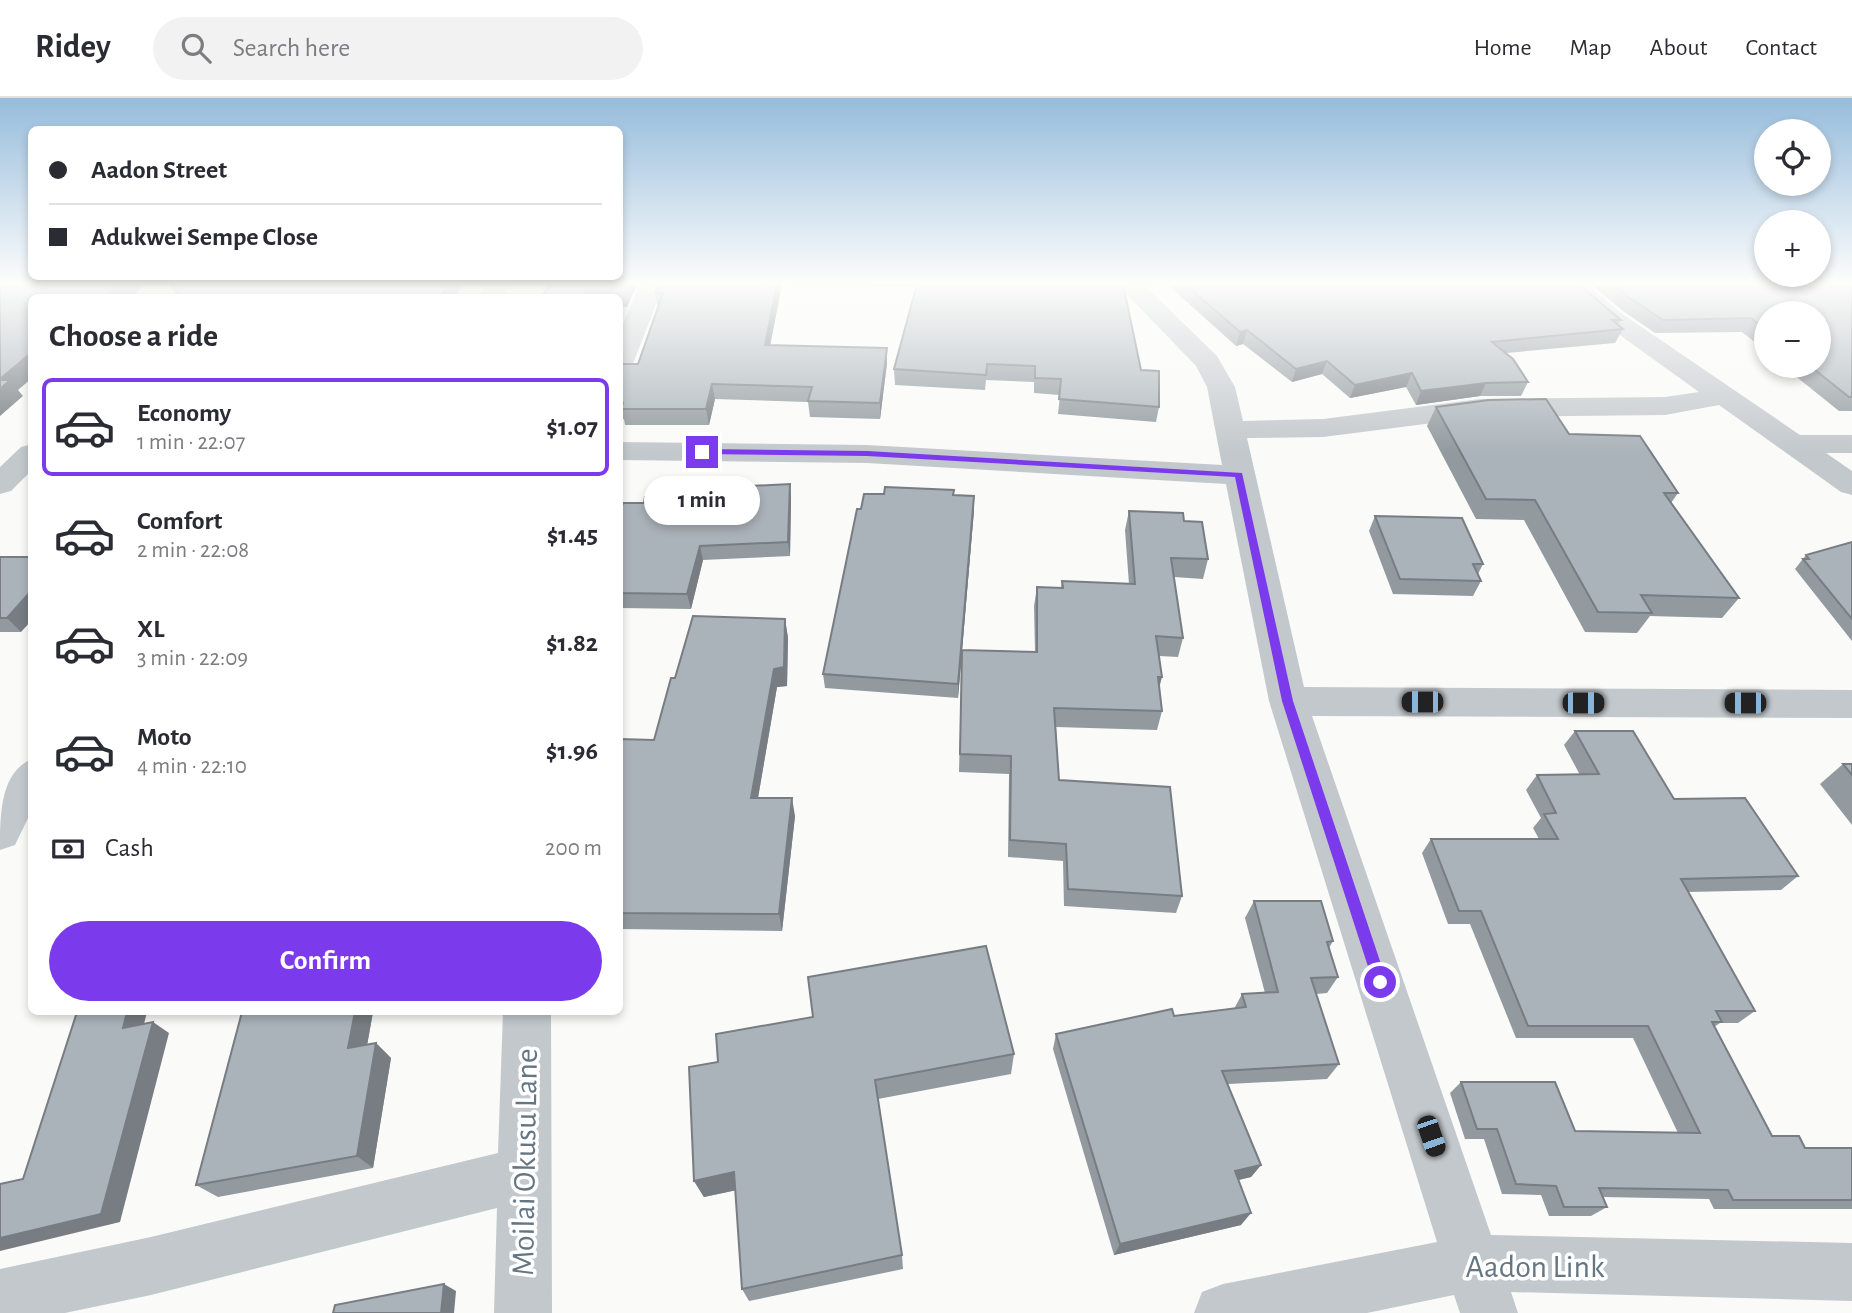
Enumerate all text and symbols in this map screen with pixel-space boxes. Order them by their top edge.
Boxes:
search box [153,17,643,80]
icon: search [177,29,215,67]
text: Ridey [35,31,111,64]
text: Search here [233,35,350,61]
text: Home [1474,36,1532,60]
text: Map [1570,36,1612,60]
text: About [1650,36,1707,60]
text: Contact [1745,36,1817,60]
map controls [1754,119,1831,378]
button: locate [1754,119,1831,196]
text: Aadon Street [91,157,227,183]
button: + [1754,210,1831,287]
text: Adukwei Sempe Close [91,224,318,250]
button: − [1754,301,1831,378]
text: Choose a ride [49,320,218,352]
icon: car [53,396,116,459]
text: Economy [137,400,231,426]
text: $1.07 [546,414,598,440]
text: 1 min · 22:07 [137,431,245,454]
route end [686,436,718,468]
callout: 1 min [644,476,760,526]
text: 1 min [678,489,726,512]
icon: car [53,504,116,567]
text: Comfort [137,508,222,534]
text: $1.45 [547,522,598,548]
text: 2 min · 22:08 [137,539,249,562]
icon: car [53,612,116,675]
text: XL [137,616,164,642]
text: $1.82 [546,630,598,656]
text: 3 min · 22:09 [137,647,248,670]
car [1402,692,1444,713]
car [1563,693,1605,714]
car [1725,693,1767,714]
icon: car [53,720,116,783]
text: Moto [137,724,192,750]
text: $1.96 [546,738,598,764]
text: 4 min · 22:10 [137,755,247,778]
icon: cash [49,830,87,868]
text: Cash [105,835,154,861]
text: 200 m [545,837,602,860]
button: Confirm [49,921,602,1001]
route start [1364,966,1396,998]
street label: Moilai Okusu Lane [507,1048,543,1276]
car [1415,1113,1448,1159]
street label: Aadon Link [1465,1251,1605,1283]

